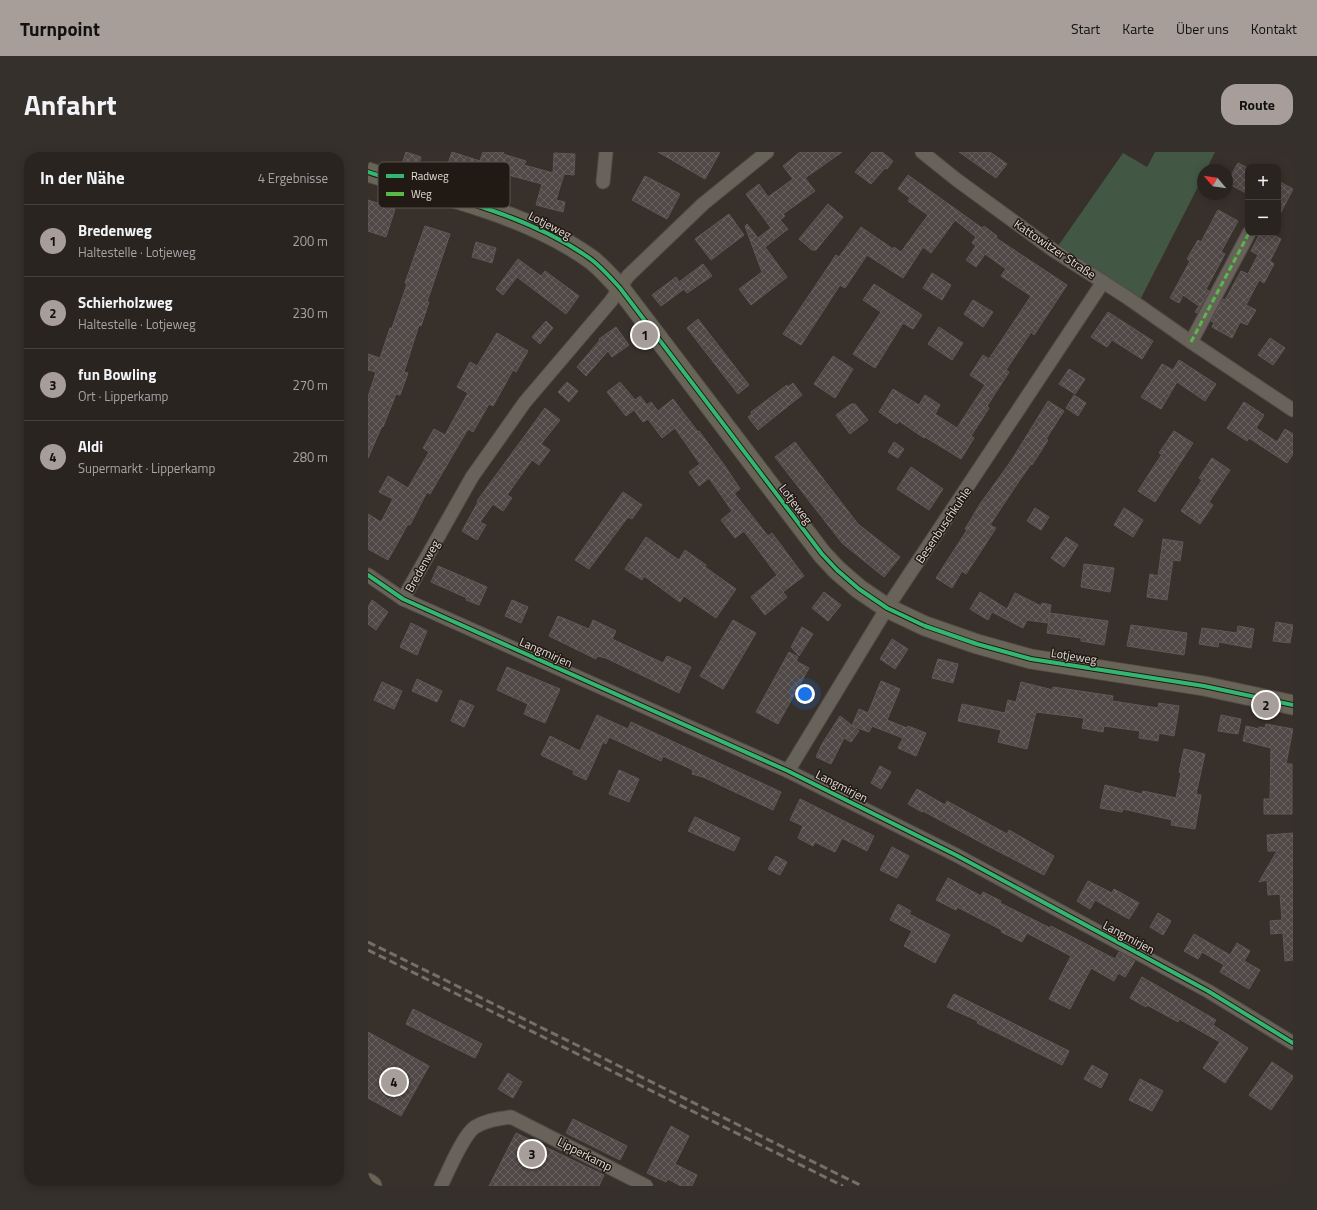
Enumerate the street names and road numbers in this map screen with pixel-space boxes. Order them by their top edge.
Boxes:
street label: Lotjeweg [525,206,575,244]
street label: Kattowitzer Straße [1010,214,1100,284]
street label: Lotjeweg [775,480,817,528]
street label: Besenbuschkuhle [910,483,976,567]
street label: Bredenweg [400,536,444,596]
street label: Langmirjen [516,632,576,672]
street label: Lotjeweg [1050,643,1098,669]
street label: Langmirjen [813,765,871,807]
street label: Langmirjen [1100,915,1158,959]
street label: Lipperkamp [554,1132,616,1176]

